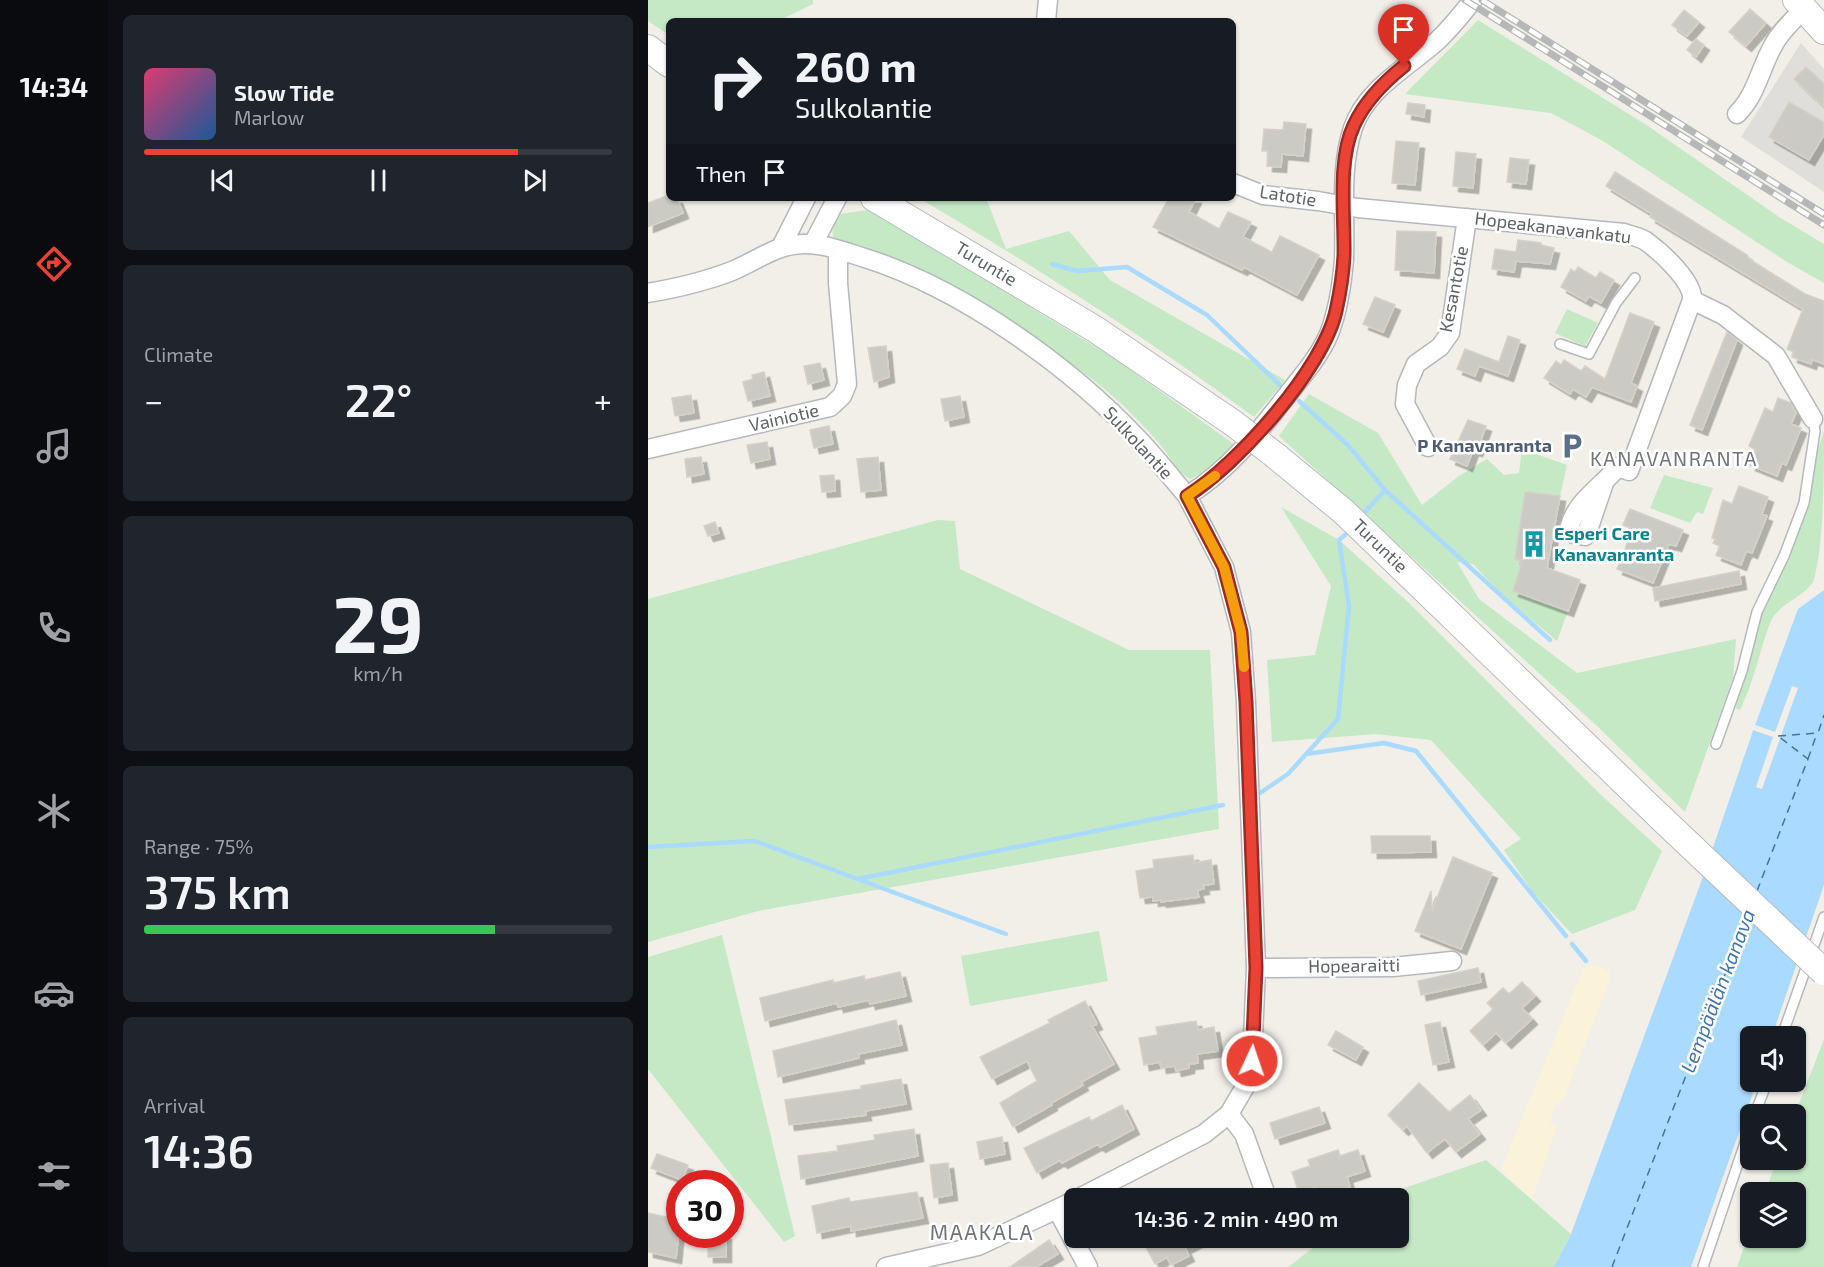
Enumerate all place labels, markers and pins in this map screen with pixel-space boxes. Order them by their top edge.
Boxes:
pin [1378,4,1429,66]
parking icon: P Kanavanranta [1557,431,1587,461]
place label: P Kanavanranta [1417,434,1552,456]
place label: Esperi Care Kanavanranta [1554,522,1674,565]
building icon: Esperi Care Kanavanranta [1519,529,1549,559]

